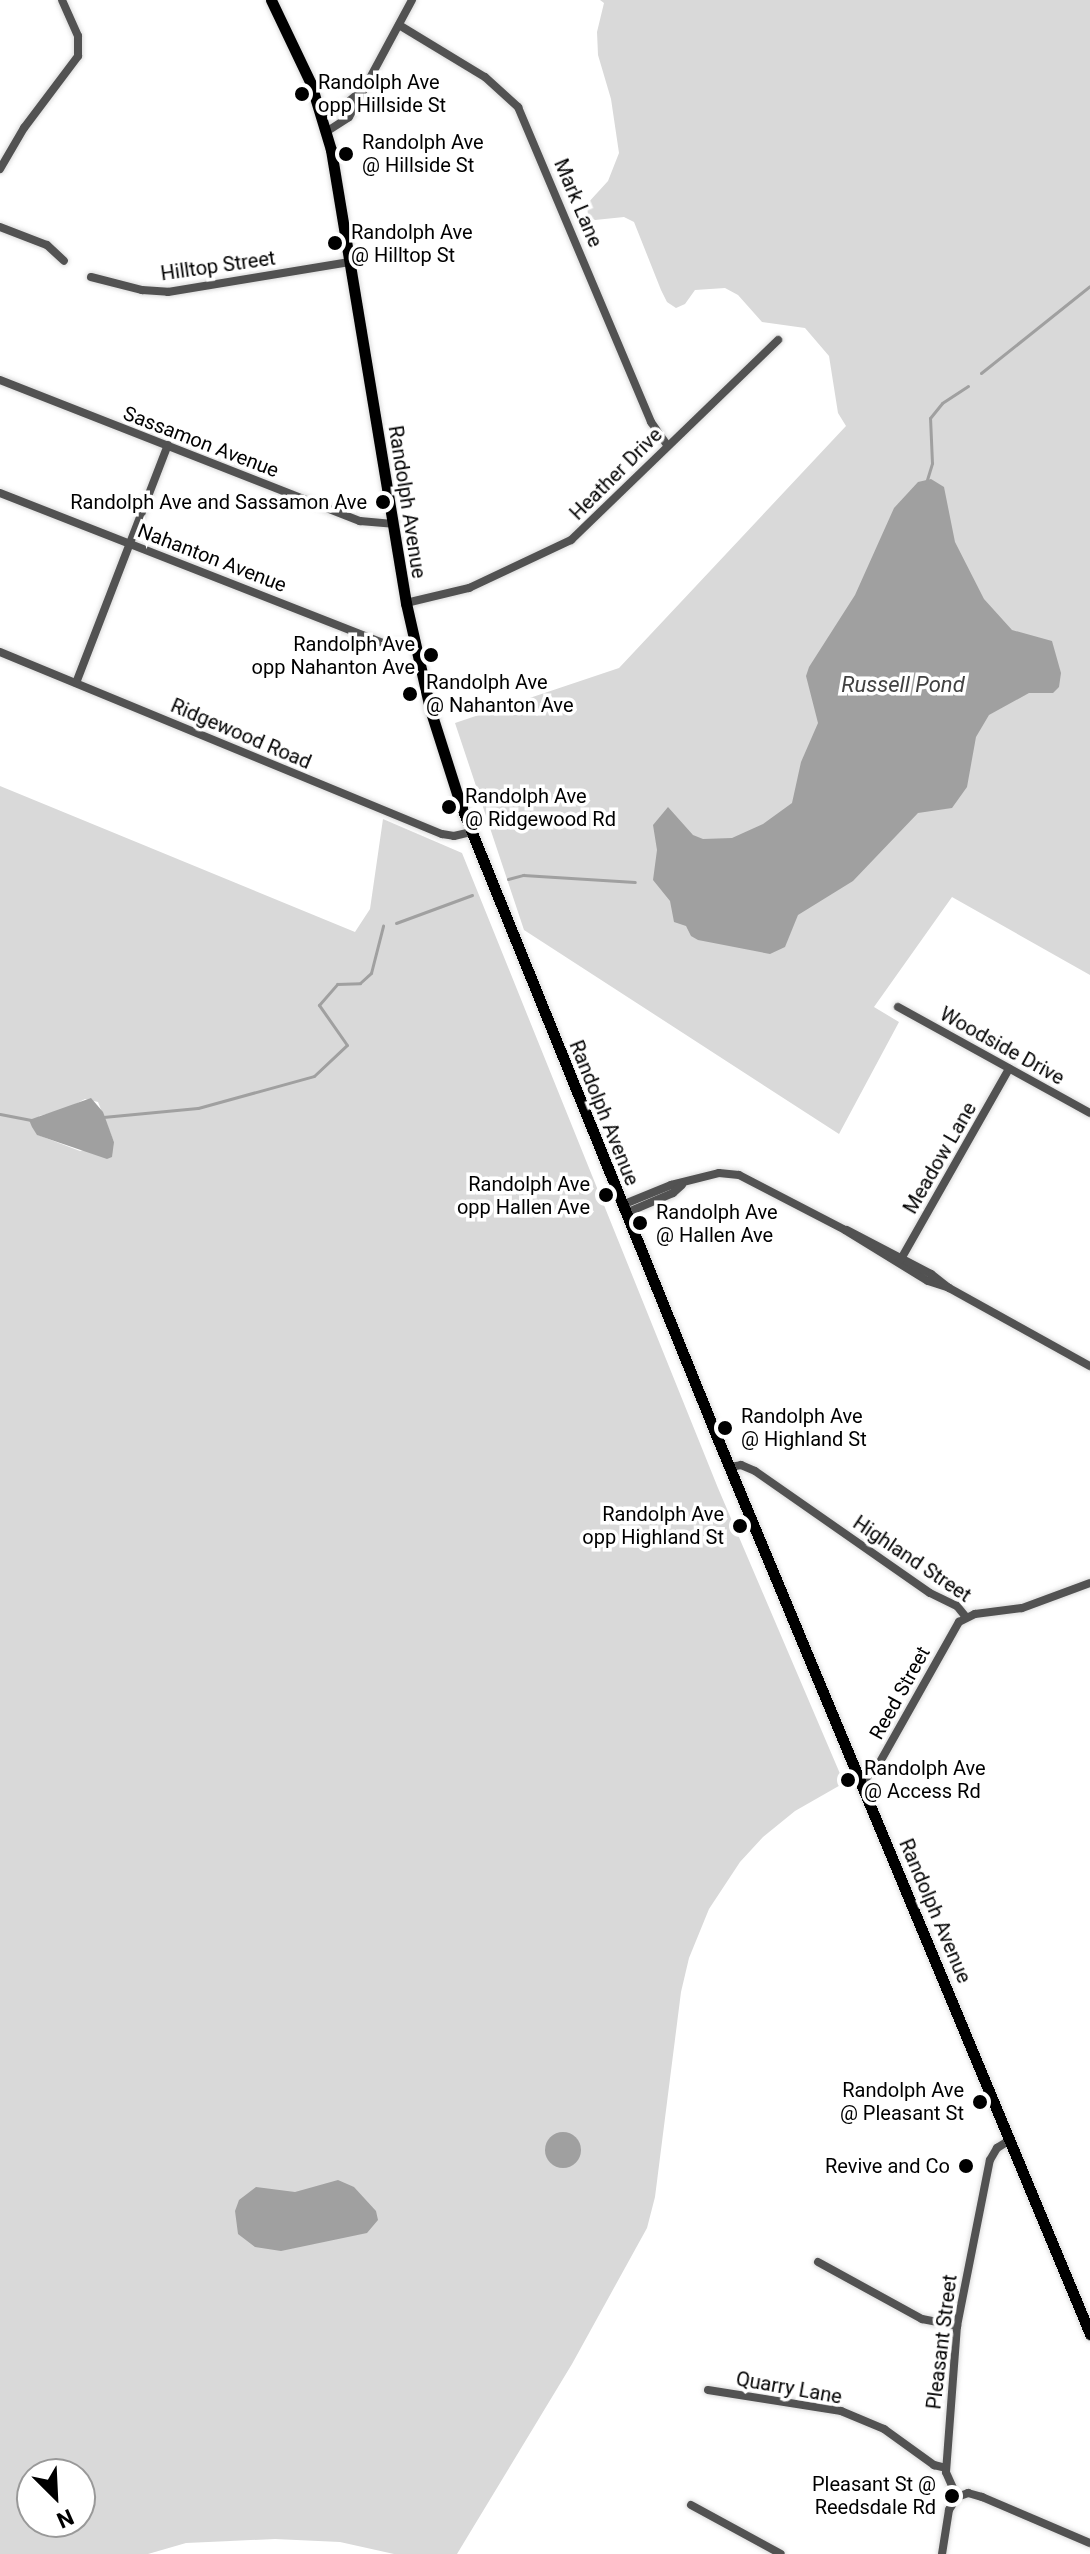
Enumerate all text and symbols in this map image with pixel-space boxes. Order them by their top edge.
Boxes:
place label: Randolph Ave opp Hillside St [318,70,446,117]
marker: Randolph Ave opp Hillside St [293,85,311,103]
place label: Randolph Ave @ Hillside St [362,130,484,177]
marker: Randolph Ave @ Hillside St [337,145,355,163]
street label: Mark Lane [549,155,607,251]
place label: Randolph Ave @ Hilltop St [351,220,473,267]
marker: Randolph Ave @ Hilltop St [326,234,344,252]
street label: Hilltop Street [159,246,277,286]
street label: Sassamon Avenue [120,401,282,483]
street label: Heather Drive [565,423,667,525]
street label: Randolph Avenue [383,424,431,580]
place label: Randolph Ave and Sassamon Ave [70,490,367,514]
marker: Randolph Ave and Sassamon Ave [374,493,392,511]
street label: Nahanton Avenue [134,519,290,597]
place label: Randolph Ave opp Nahanton Ave [252,632,415,679]
marker: Randolph Ave opp Nahanton Ave [422,646,440,664]
place label: Randolph Ave @ Nahanton Ave [426,670,573,717]
water label: Russell Pond [841,672,965,698]
marker: Randolph Ave @ Nahanton Ave [401,685,419,703]
street label: Ridgewood Road [167,694,315,774]
place label: Randolph Ave @ Ridgewood Rd [465,784,616,831]
marker: Randolph Ave @ Ridgewood Rd [440,798,458,816]
street label: Woodside Drive [936,1002,1068,1090]
street label: Randolph Avenue [564,1037,644,1189]
street label: Meadow Lane [898,1098,982,1218]
place label: Randolph Ave opp Hallen Ave [457,1172,590,1219]
marker: Randolph Ave opp Hallen Ave [597,1186,615,1204]
place label: Randolph Ave @ Hallen Ave [656,1200,778,1247]
marker: Randolph Ave @ Hallen Ave [631,1214,649,1232]
place label: Randolph Ave @ Highland St [741,1404,867,1451]
marker: Randolph Ave @ Highland St [716,1419,734,1437]
place label: Randolph Ave opp Highland St [582,1502,724,1549]
street label: Highland Street [848,1511,976,1607]
marker: Randolph Ave opp Highland St [731,1517,749,1535]
street label: Reed Street [865,1642,935,1744]
place label: Randolph Ave @ Access Rd [864,1756,986,1803]
marker: Randolph Ave @ Access Rd [839,1771,857,1789]
street label: Randolph Avenue [894,1835,976,1987]
place label: Randolph Ave @ Pleasant St [840,2078,964,2125]
marker: Randolph Ave @ Pleasant St [971,2093,989,2111]
place label: Revive and Co [825,2154,950,2178]
marker: Revive and Co [957,2157,975,2175]
street label: Pleasant Street [922,2273,962,2411]
street label: Quarry Lane [734,2367,844,2409]
north arrow [16,2458,96,2538]
place label: Pleasant St @ Reedsdale Rd [812,2472,936,2519]
marker: Pleasant St @ Reedsdale Rd [943,2487,961,2505]
text: N [53,2504,77,2533]

